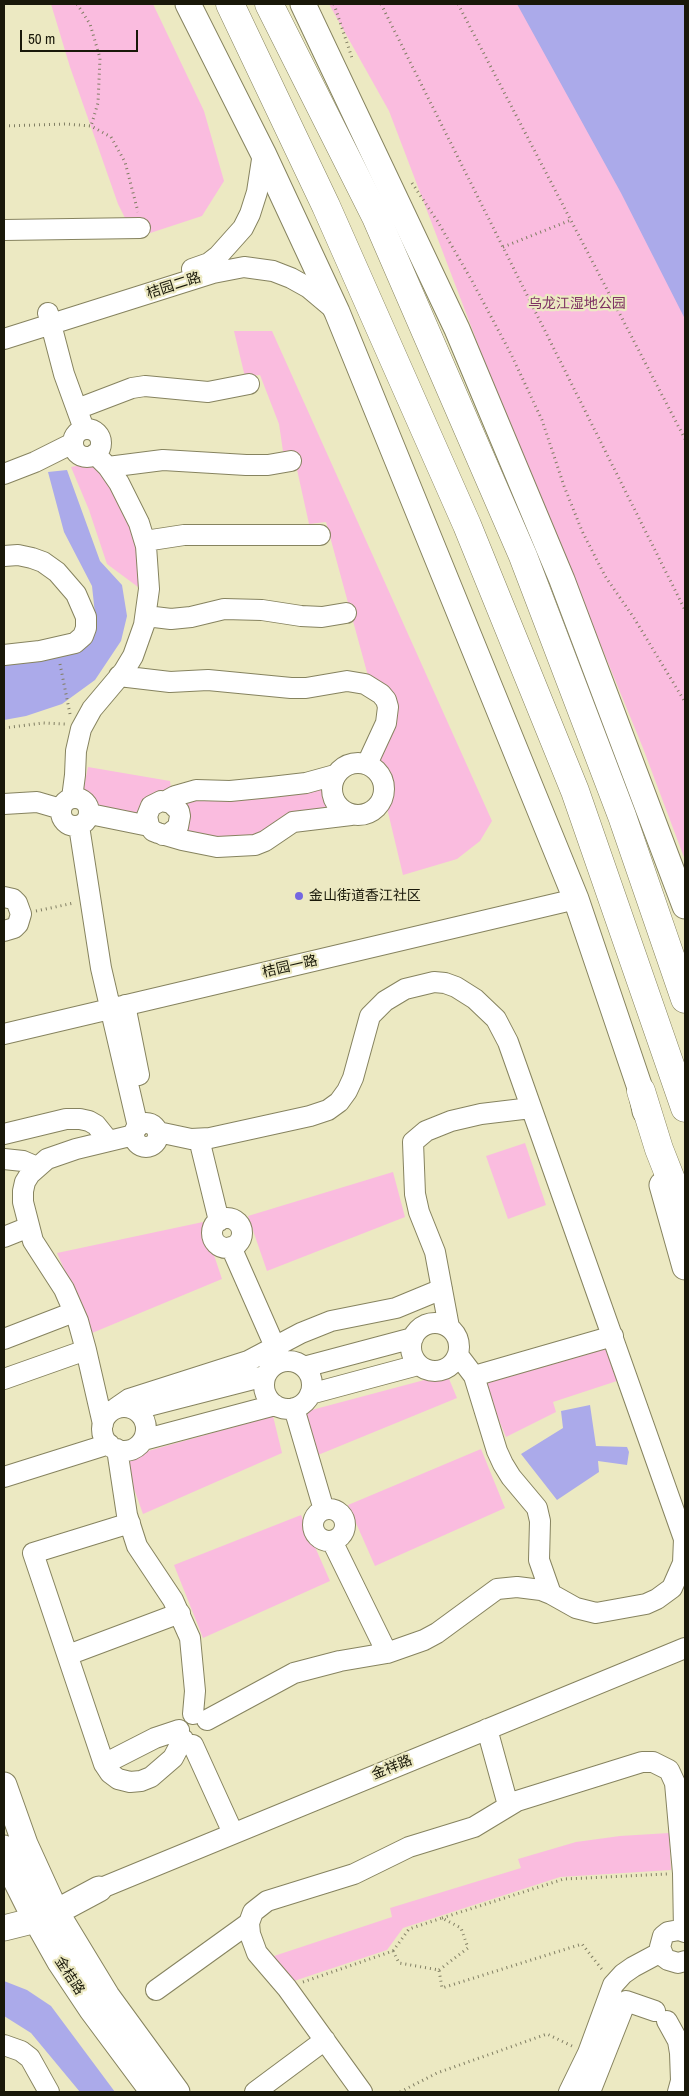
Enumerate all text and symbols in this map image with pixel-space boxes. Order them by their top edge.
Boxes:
scale bar [22,20,140,52]
text: 50 m [28,28,55,49]
street label: 桔园二路 [145,269,203,303]
park label: 乌龙江湿地公园 [528,296,626,312]
place label: 金山街道香江社区 [309,888,421,904]
marker: 金山街道香江社区 [293,890,305,902]
street label: 桔园一路 [261,953,319,981]
street label: 金祥路 [369,1752,415,1784]
street label: 金桔路 [51,1954,87,1998]

